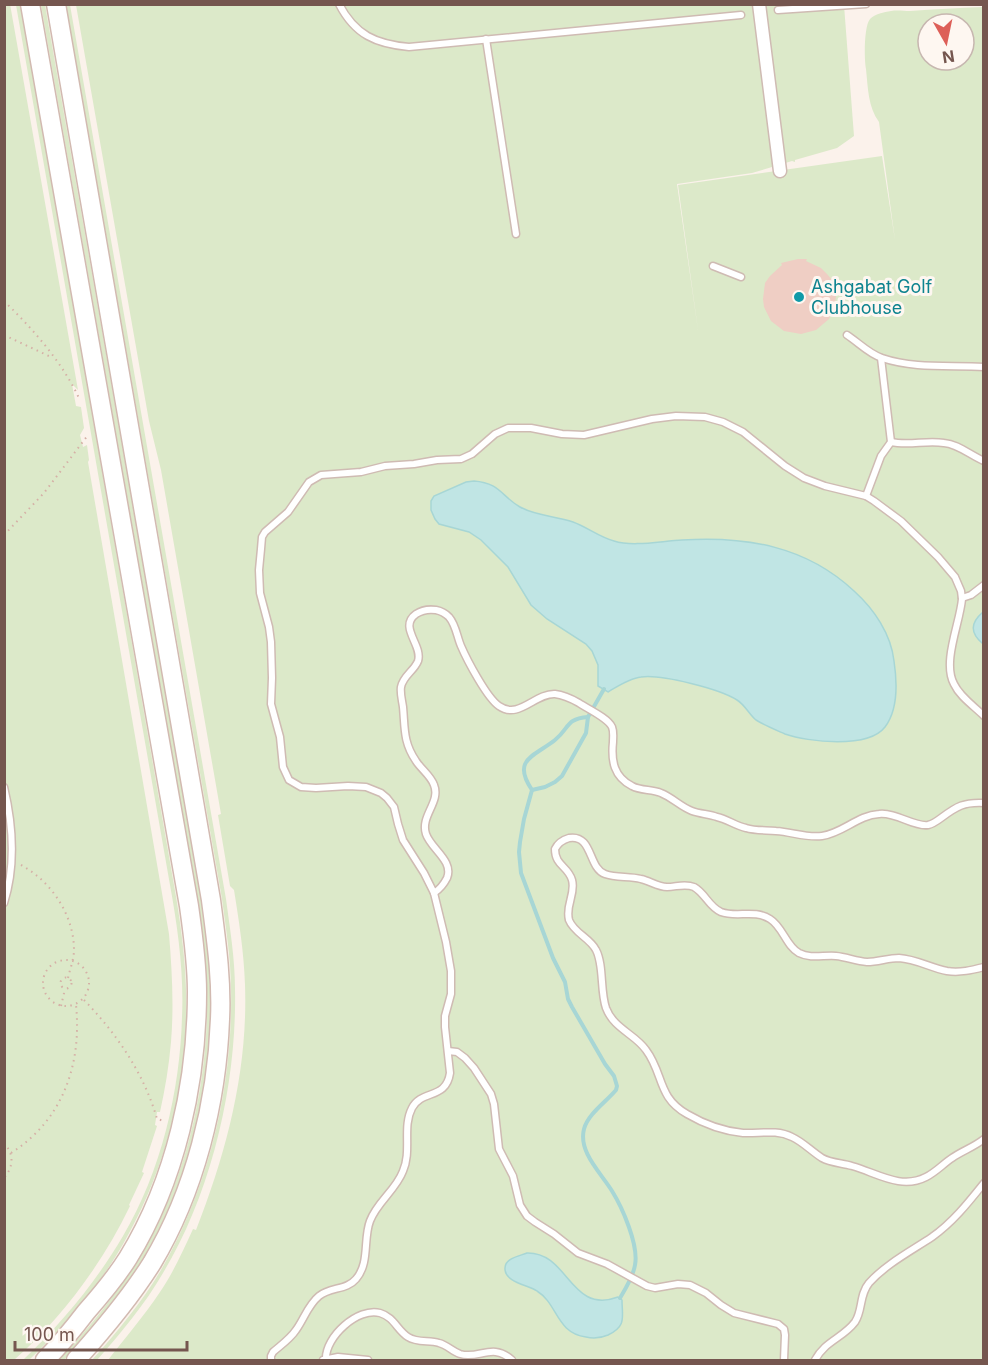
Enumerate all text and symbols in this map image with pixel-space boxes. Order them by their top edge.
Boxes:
north arrow [916,12,976,72]
text: N [941,46,956,68]
place label: Ashgabat Golf Clubhouse [811,276,933,318]
marker: Ashgabat Golf Clubhouse [792,290,806,304]
scale bar [15,1314,188,1352]
text: 100 m [24,1324,75,1345]

